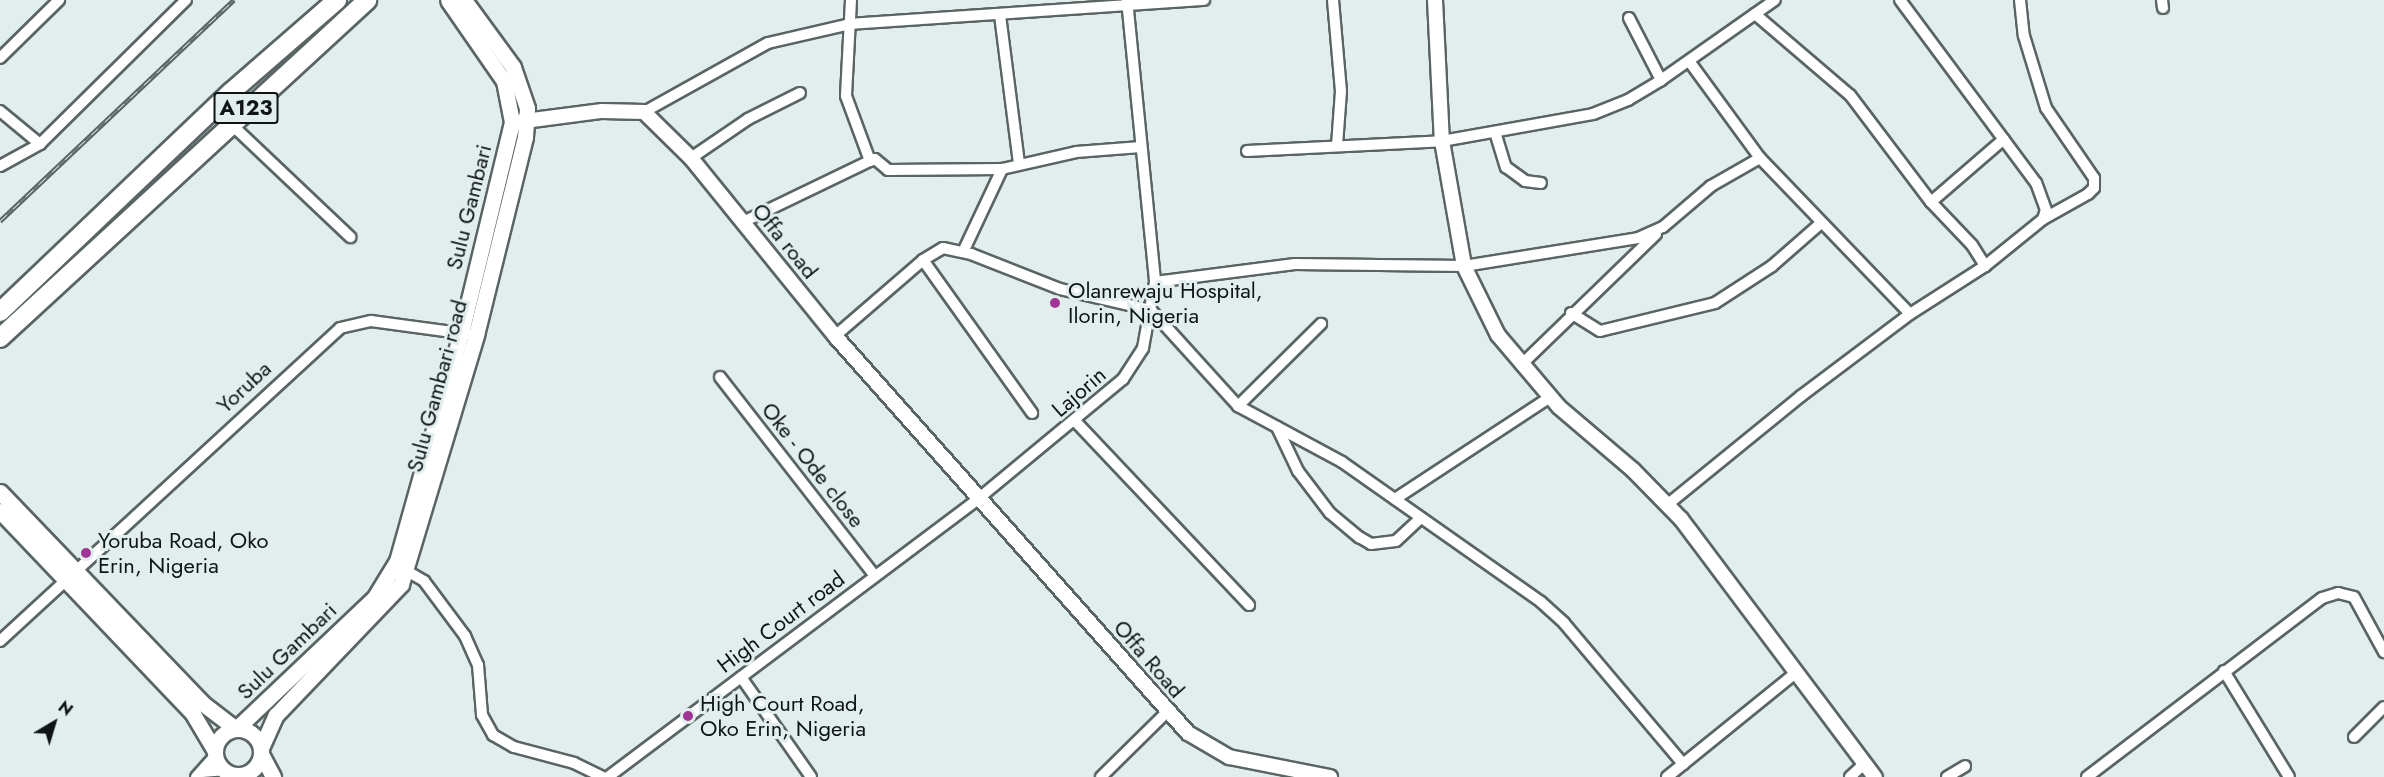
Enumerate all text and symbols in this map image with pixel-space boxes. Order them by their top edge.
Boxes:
road number: A123 [213,90,279,126]
street label: Sulu Gambari [441,142,497,272]
street label: Offa road [747,198,823,284]
place label: Olanrewaju Hospital, Ilorin, Nigeria [1068,277,1263,328]
marker: Olanrewaju Hospital, Ilorin, Nigeria [1046,294,1064,312]
street label: Sulu Gambari road [401,297,473,475]
street label: Yoruba [211,355,277,419]
street label: Lajorin [1047,361,1111,423]
street label: Oke - Ode close [756,397,870,533]
place label: Yoruba Road, Oko Erin, Nigeria [98,527,269,578]
marker: Yoruba Road, Oko Erin, Nigeria [79,546,93,560]
street label: High Court road [712,566,850,678]
street label: Sulu Gambari [232,597,342,705]
street label: Offa Road [1108,615,1190,703]
place label: High Court Road, Oko Erin, Nigeria [700,690,866,742]
north arrow [24,693,84,753]
text: N [53,695,77,721]
marker: High Court Road, Oko Erin, Nigeria [681,709,695,723]

